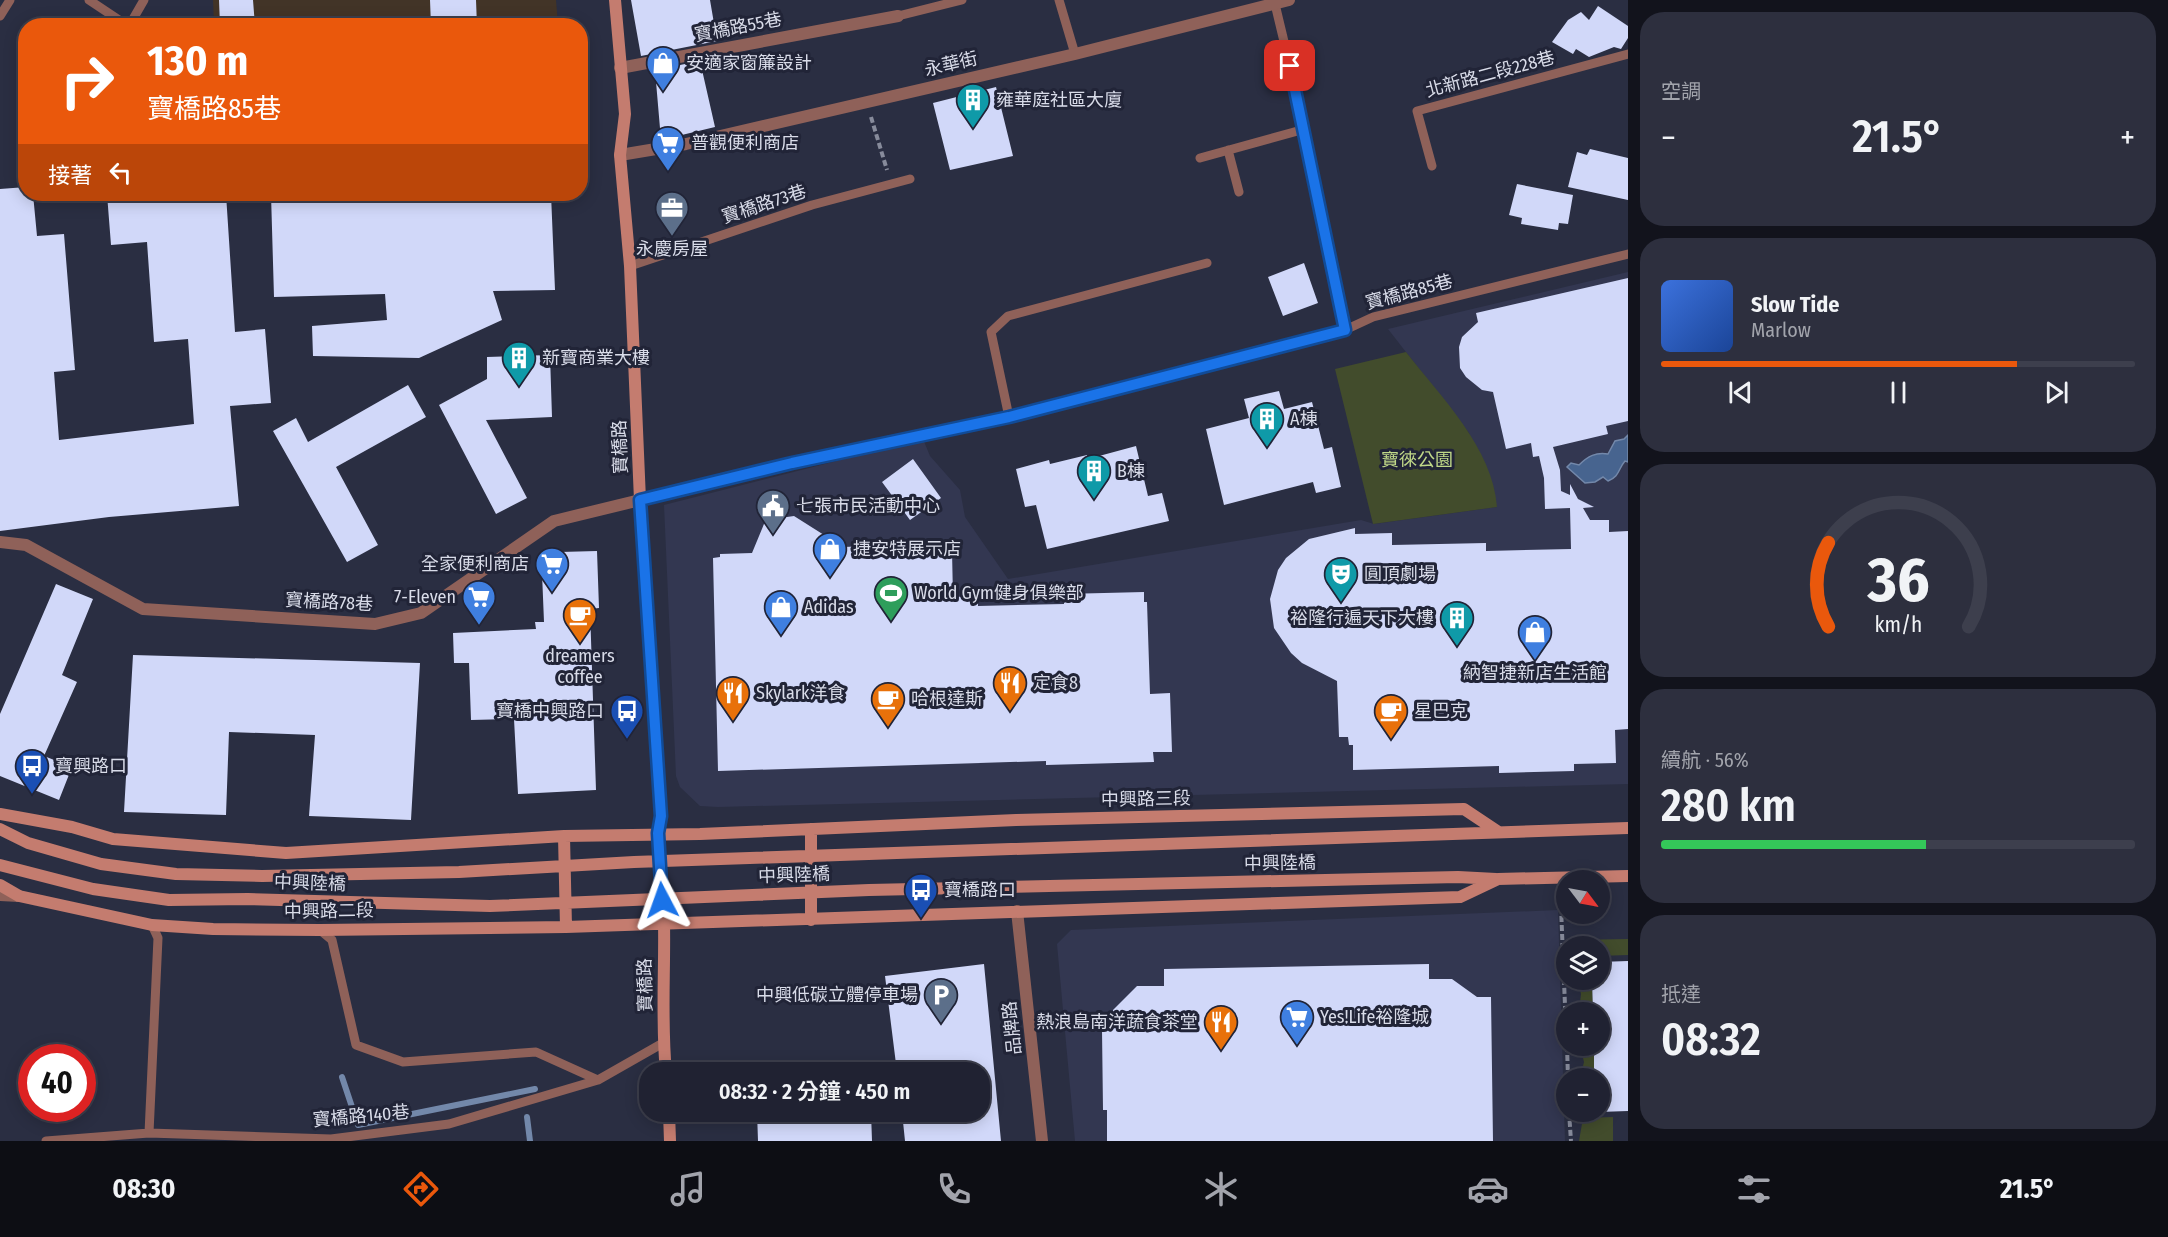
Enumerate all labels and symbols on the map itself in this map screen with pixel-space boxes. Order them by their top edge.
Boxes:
street label: 寶橋路55巷 [692,8,784,46]
pin [1264,40,1315,91]
shop icon: 安適家窗簾設計 [645,45,681,92]
street label: 北新路二段228巷 [1423,46,1557,102]
street label: 永華街 [922,47,980,81]
place label: 安適家窗簾設計 [686,52,812,74]
building icon: 雍華庭社區大廈 [955,82,991,129]
place label: 雍華庭社區大廈 [996,89,1122,111]
supermarket icon: 普觀便利商店 [650,125,686,172]
place label: 普觀便利商店 [691,132,799,154]
street label: 寶橋路73巷 [719,180,809,228]
office icon: 永慶房屋 [654,190,690,237]
place label: 永慶房屋 [636,238,708,260]
street label: 寶橋路85巷 [1363,270,1455,314]
building icon: 新寶商業大樓 [501,340,537,387]
place label: 新寶商業大樓 [542,347,650,369]
building icon: A棟 [1249,401,1285,448]
place label: A棟 [1290,408,1317,430]
street label: 寶橋路 [608,420,632,474]
park label: 寶徠公園 [1381,449,1453,471]
building icon: B棟 [1076,453,1112,500]
place label: B棟 [1117,460,1145,482]
public building icon: 七張市民活動中心 [755,488,791,535]
place label: 七張市民活動中心 [796,495,940,517]
shop icon: 捷安特展示店 [812,531,848,578]
place label: 捷安特展示店 [853,538,961,560]
supermarket icon: 全家便利商店 [534,546,570,593]
place label: 全家便利商店 [421,553,529,575]
theatre icon: 圓頂劇場 [1323,556,1359,603]
place label: 圓頂劇場 [1364,563,1436,585]
sports icon: World Gym健身俱樂部 [873,575,909,622]
supermarket icon: 7-Eleven [461,579,497,626]
place label: World Gym健身俱樂部 [914,582,1084,604]
place label: 7-Eleven [394,586,456,608]
street label: 寶橋路78巷 [285,589,373,615]
shop icon: Adidas [763,589,799,636]
place label: Adidas [804,596,854,618]
cafe icon: dreamers coffee [562,597,598,644]
building icon: 裕隆行遍天下大樓 [1439,600,1475,647]
place label: 裕隆行遍天下大樓 [1290,607,1434,629]
shop icon: 納智捷新店生活館 [1517,614,1553,661]
place label: dreamers coffee [545,645,615,688]
place label: 納智捷新店生活館 [1463,662,1607,684]
restaurant icon: 定食8 [992,665,1028,712]
place label: 定食8 [1033,672,1078,694]
restaurant icon: Skylark洋食 [715,675,751,722]
cafe icon: 哈根達斯 [870,681,906,728]
place label: Skylark洋食 [756,682,846,704]
place label: 哈根達斯 [911,688,983,710]
bus stop icon: 寶橋中興路口 [609,693,645,740]
cafe icon: 星巴克 [1373,693,1409,740]
place label: 寶橋中興路口 [496,700,604,722]
place label: 星巴克 [1414,700,1468,722]
bus stop icon: 寶興路口 [14,748,50,795]
place label: 寶興路口 [55,755,127,777]
street label: 中興路三段 [1101,787,1191,811]
street label: 中興陸橋 [1244,851,1316,875]
street label: 中興陸橋 [758,863,830,887]
position arrow [630,868,694,932]
north arrow [1556,870,1610,924]
street label: 中興陸橋 [274,871,346,895]
bus stop icon: 寶橋路口 [903,872,939,919]
place label: 寶橋路口 [944,879,1016,901]
street label: 中興路二段 [284,899,374,923]
street label: 寶橋路 [634,958,656,1012]
parking icon: 中興低碳立體停車場 [923,977,959,1024]
place label: 中興低碳立體停車場 [756,984,918,1006]
supermarket icon: Yes!Life裕隆城 [1279,999,1315,1046]
street label: 品牌路 [998,1000,1026,1056]
restaurant icon: 熱浪島南洋蔬食茶堂 [1203,1004,1239,1051]
place label: Yes!Life裕隆城 [1320,1006,1429,1028]
place label: 熱浪島南洋蔬食茶堂 [1036,1011,1198,1033]
speed limit sign: 40 [18,1044,96,1122]
street label: 寶橋路140巷 [312,1101,410,1131]

